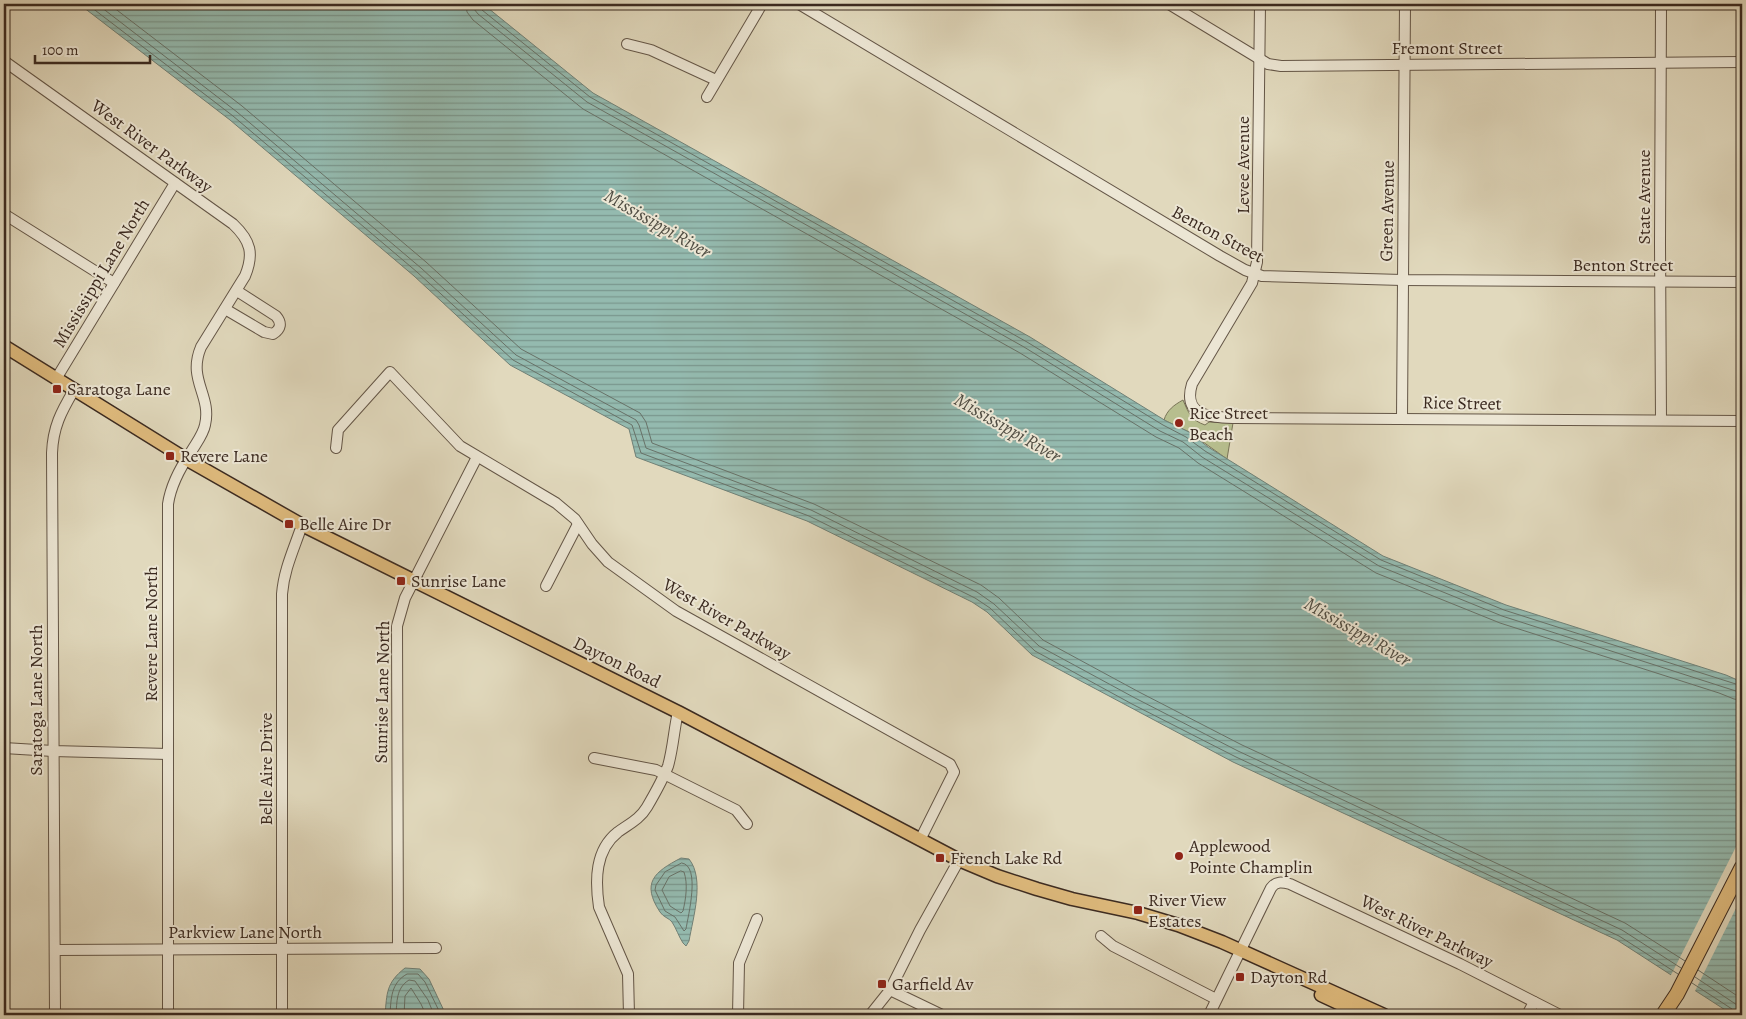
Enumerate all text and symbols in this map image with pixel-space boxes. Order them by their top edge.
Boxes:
scale bar [35,32,150,64]
street label: Fremont Street [1391,36,1503,60]
text: 100 m [42,40,79,60]
street label: West River Parkway [86,93,218,199]
street label: Levee Avenue [1231,116,1255,214]
street label: State Avenue [1632,149,1656,245]
street label: Green Avenue [1374,160,1400,262]
water label: Mississippi River [599,183,717,266]
street label: Mississippi Lane North [47,194,155,352]
street label: Benton Street [1168,200,1268,268]
street label: Benton Street [1572,253,1674,277]
place label: Saratoga Lane [67,377,171,401]
marker: Saratoga Lane [51,383,63,395]
water label: Mississippi River [949,387,1067,470]
street label: Rice Street [1422,390,1502,416]
place label: Rice Street Beach [1189,401,1268,446]
marker: Rice Street Beach [1173,417,1185,429]
place label: Revere Lane [180,444,268,468]
marker: Revere Lane [164,450,176,462]
place label: Belle Aire Dr [299,512,391,536]
marker: Belle Aire Dr [283,518,295,530]
street label: Revere Lane North [139,566,163,702]
place label: Sunrise Lane [411,569,506,593]
street label: West River Parkway [658,572,796,666]
marker: Sunrise Lane [395,575,407,587]
water label: Mississippi River [1299,591,1417,674]
street label: Sunrise Lane North [369,620,395,764]
street label: Saratoga Lane North [24,624,48,776]
street label: Dayton Road [569,630,665,694]
street label: Belle Aire Drive [254,712,278,826]
place label: Applewood Pointe Champlin [1188,834,1313,879]
place label: French Lake Rd [950,846,1062,870]
marker: Applewood Pointe Champlin [1173,850,1185,862]
marker: French Lake Rd [934,852,946,864]
place label: River View Estates [1148,888,1227,933]
street label: West River Parkway [1356,888,1498,974]
marker: River View Estates [1132,904,1144,916]
street label: Parkview Lane North [168,920,322,944]
place label: Dayton Rd [1250,965,1328,989]
marker: Dayton Rd [1234,971,1246,983]
place label: Garfield Av [892,972,975,996]
marker: Garfield Av [876,978,888,990]

